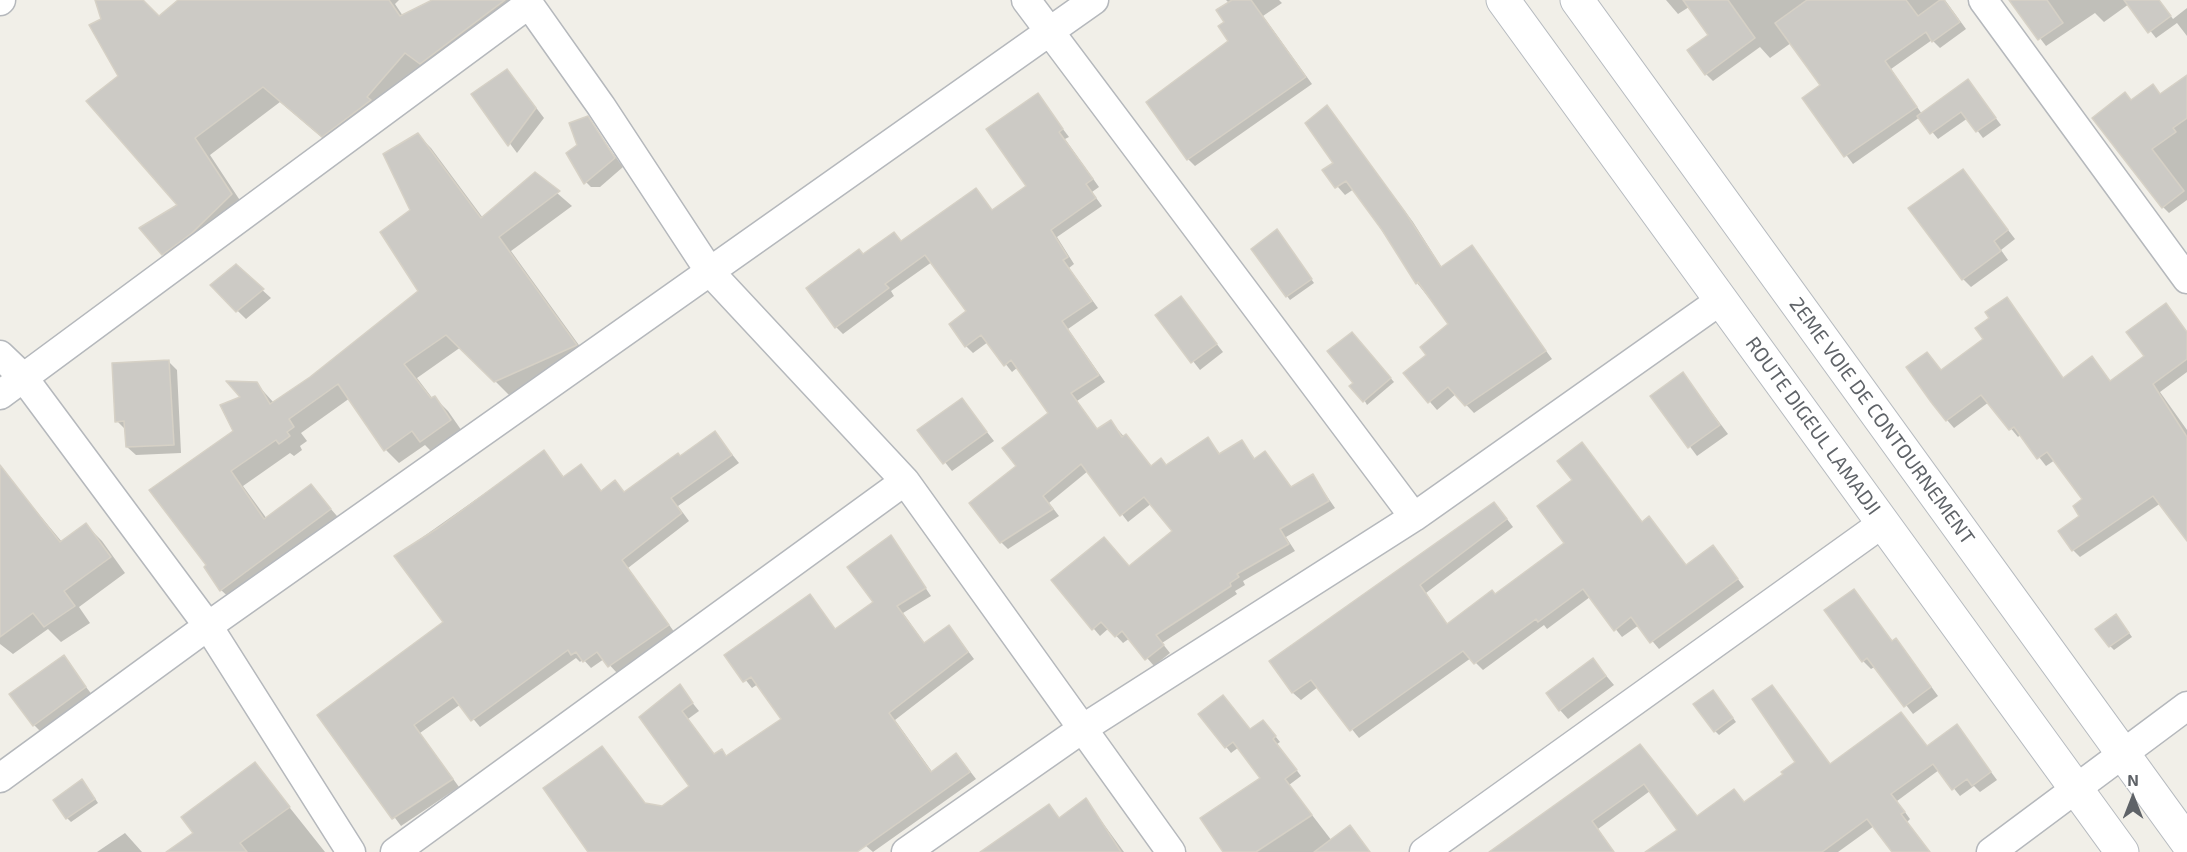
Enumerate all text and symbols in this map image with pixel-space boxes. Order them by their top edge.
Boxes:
street label: 2EME VOIE DE CONTOURNEMENT [1784,293,1980,549]
street label: ROUTE DIGEUL LAMADJI [1740,332,1886,520]
north arrow [2103,768,2163,828]
text: N [2127,770,2139,789]

